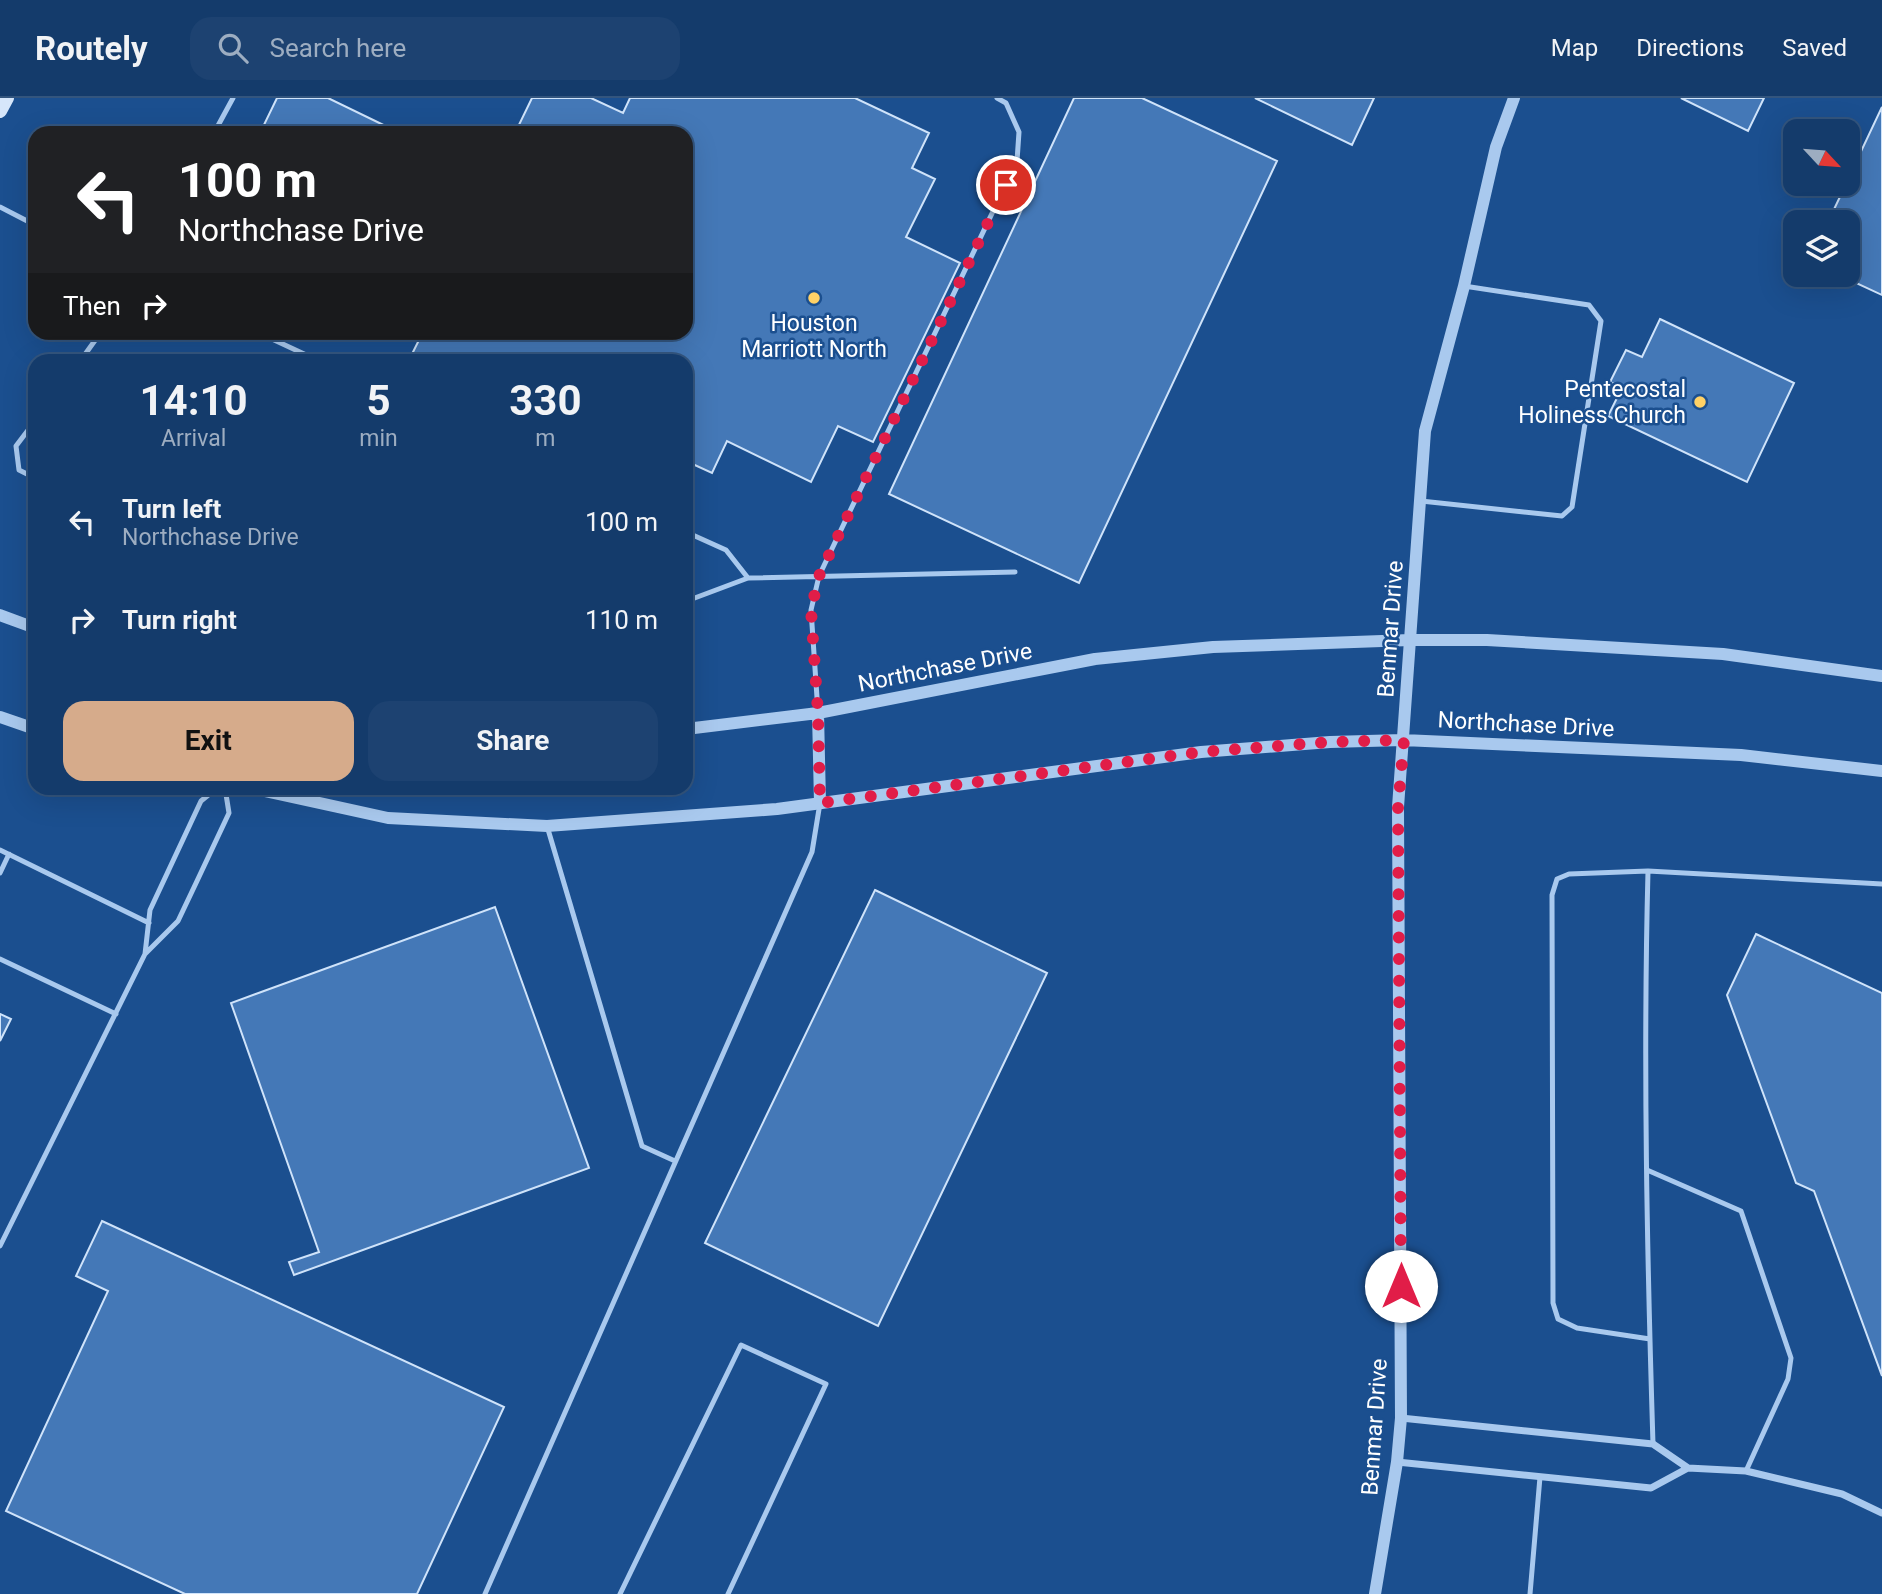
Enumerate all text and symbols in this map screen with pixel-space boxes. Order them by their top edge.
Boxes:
search box [190,17,680,80]
text: Routely [35,29,148,68]
icon: search [214,29,252,67]
text: Search here [270,33,406,63]
text: Map [1551,34,1598,62]
text: Directions [1636,34,1744,62]
text: Saved [1782,34,1847,62]
north arrow [1783,119,1860,196]
map controls [1783,119,1860,287]
text: 100 m [178,152,317,209]
icon: left [63,154,154,245]
pin [976,155,1036,215]
icon: arrive [987,166,1025,204]
button: layers [1783,210,1860,287]
text: Northchase Drive [178,211,424,249]
icon: right [135,287,173,325]
marker: Houston Marriott North [806,290,822,306]
text: Then [63,291,121,321]
place label: Houston Marriott North [741,310,887,363]
text: 14:10 [140,376,248,425]
text: 5 [366,376,391,425]
text: 330 [509,376,582,425]
place label: Pentecostal Holiness Church [1518,376,1686,429]
marker: Pentecostal Holiness Church [1692,394,1708,410]
text: Arrival [161,425,226,452]
text: min [359,425,398,452]
text: m [535,425,555,452]
text: Turn left [122,494,221,524]
icon: left [63,503,101,541]
text: 100 m [585,507,658,537]
text: Northchase Drive [122,524,299,551]
street label: Benmar Drive [1372,560,1409,698]
icon: right [63,601,101,639]
text: Turn right [122,605,237,635]
text: 110 m [585,605,658,635]
street label: Northchase Drive [856,637,1034,698]
button: Exit [63,701,354,781]
button: Share [368,701,658,781]
street label: Northchase Drive [1437,706,1615,743]
position arrow [1364,1249,1438,1323]
street label: Benmar Drive [1356,1358,1393,1496]

